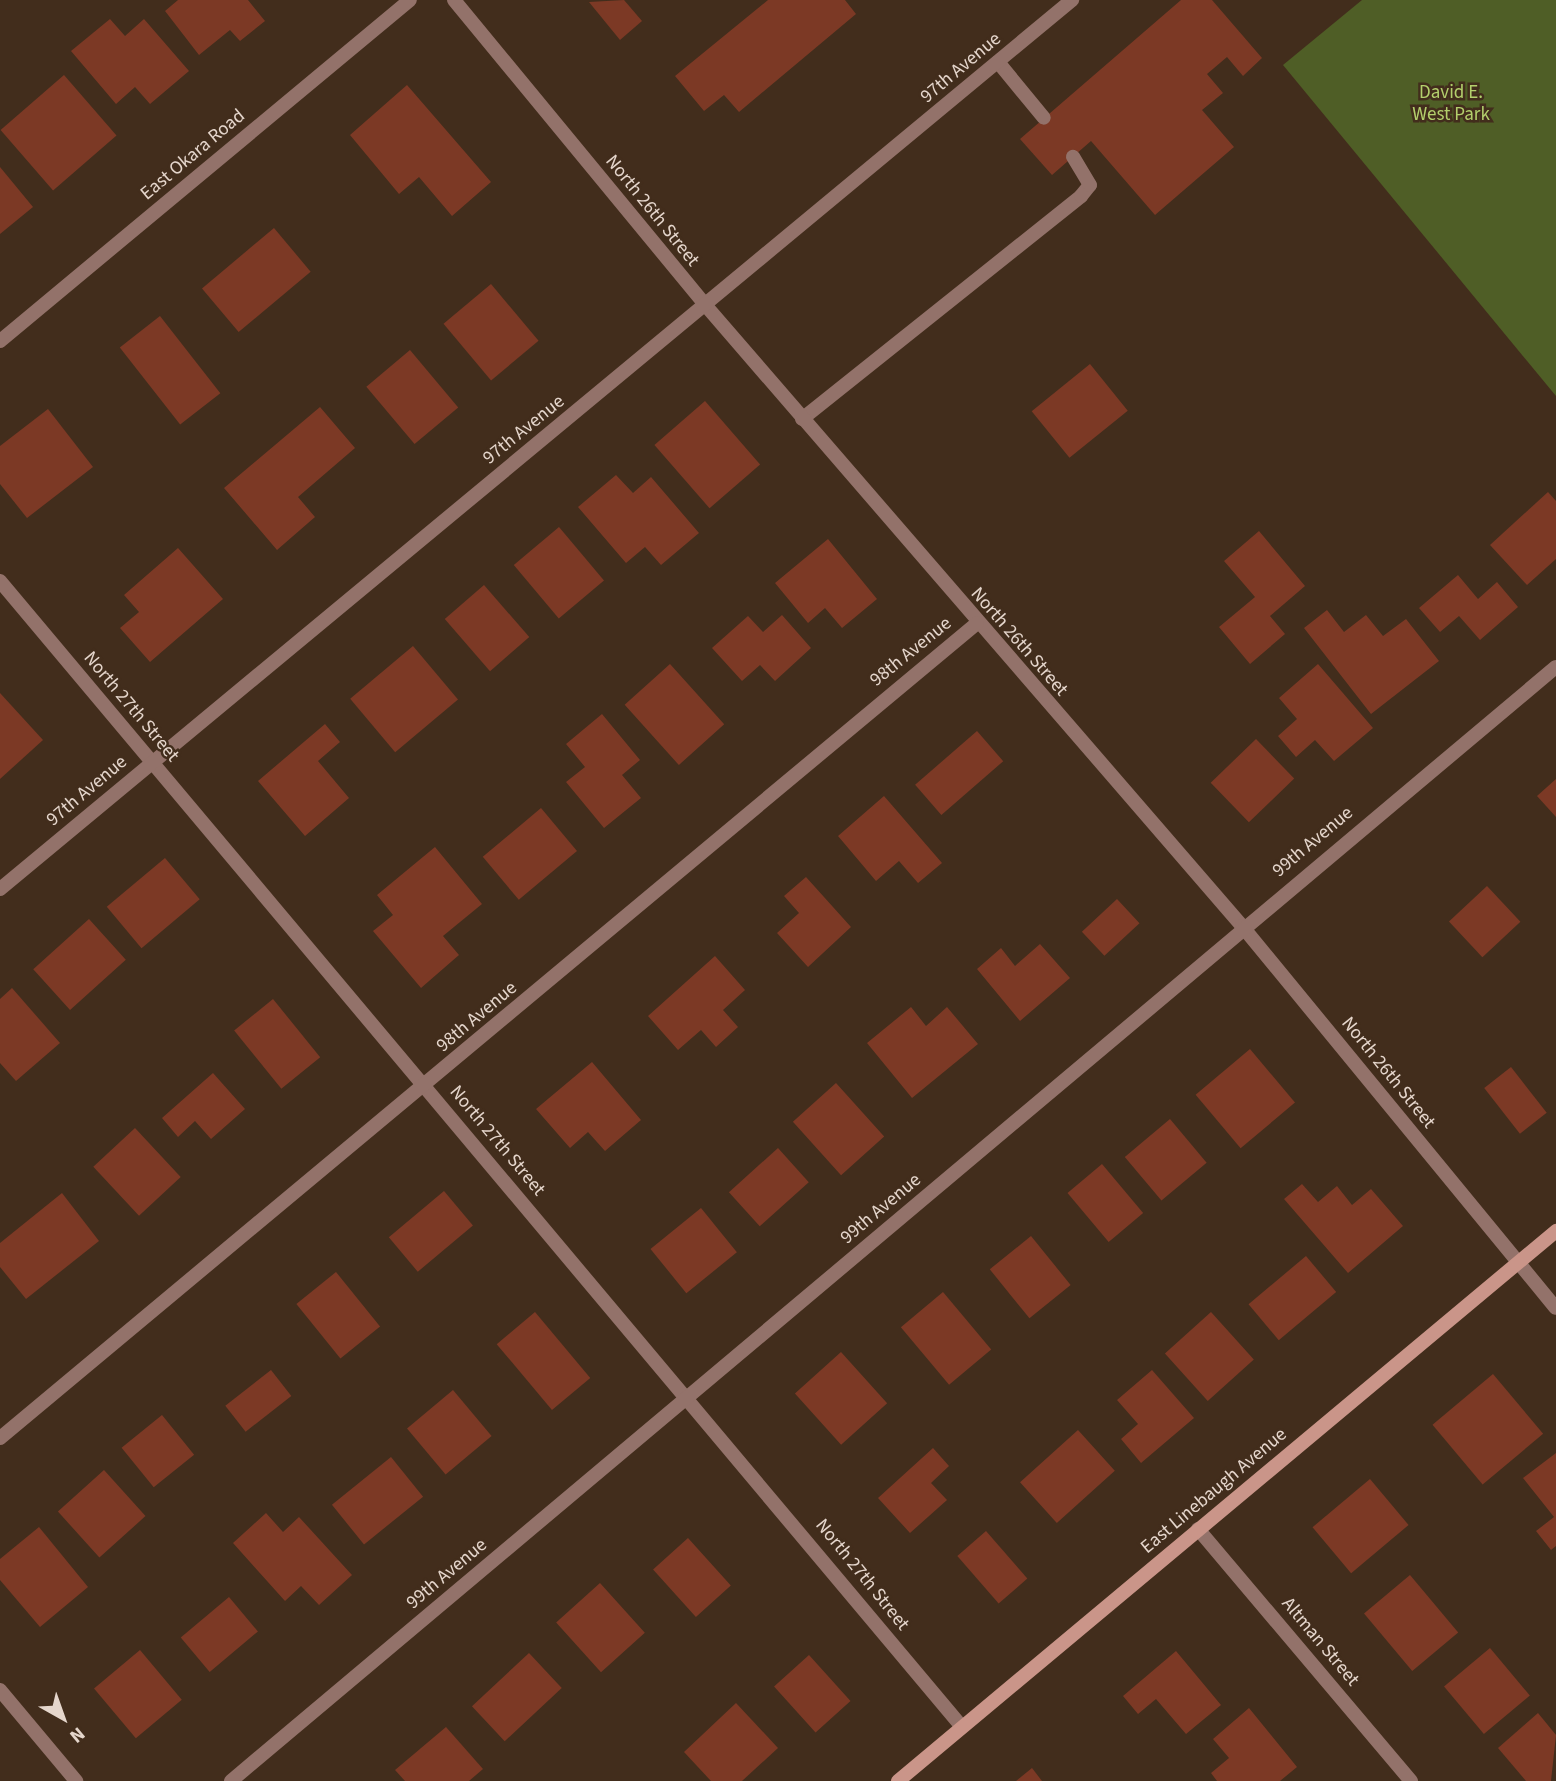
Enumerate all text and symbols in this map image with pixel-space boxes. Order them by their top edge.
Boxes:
street label: 97th Avenue [916,28,1006,108]
park label: David E. West Park [1412,82,1490,126]
street label: East Okara Road [136,105,250,205]
street label: North 26th Street [600,151,704,271]
street label: 97th Avenue [479,390,569,470]
street label: North 26th Street [966,583,1072,701]
street label: 98th Avenue [866,612,956,692]
street label: North 27th Street [78,647,184,767]
street label: 97th Avenue [42,751,132,831]
street label: 99th Avenue [1268,802,1358,882]
street label: 98th Avenue [432,977,522,1057]
street label: North 26th Street [1336,1013,1440,1133]
street label: North 27th Street [444,1081,550,1201]
street label: 99th Avenue [836,1169,926,1249]
street label: East Linebaugh Avenue [1136,1423,1292,1559]
street label: North 27th Street [810,1515,914,1635]
street label: 99th Avenue [402,1534,492,1614]
street label: Altman Street [1276,1593,1364,1691]
north arrow [28,1683,98,1753]
text: N [63,1720,90,1749]

